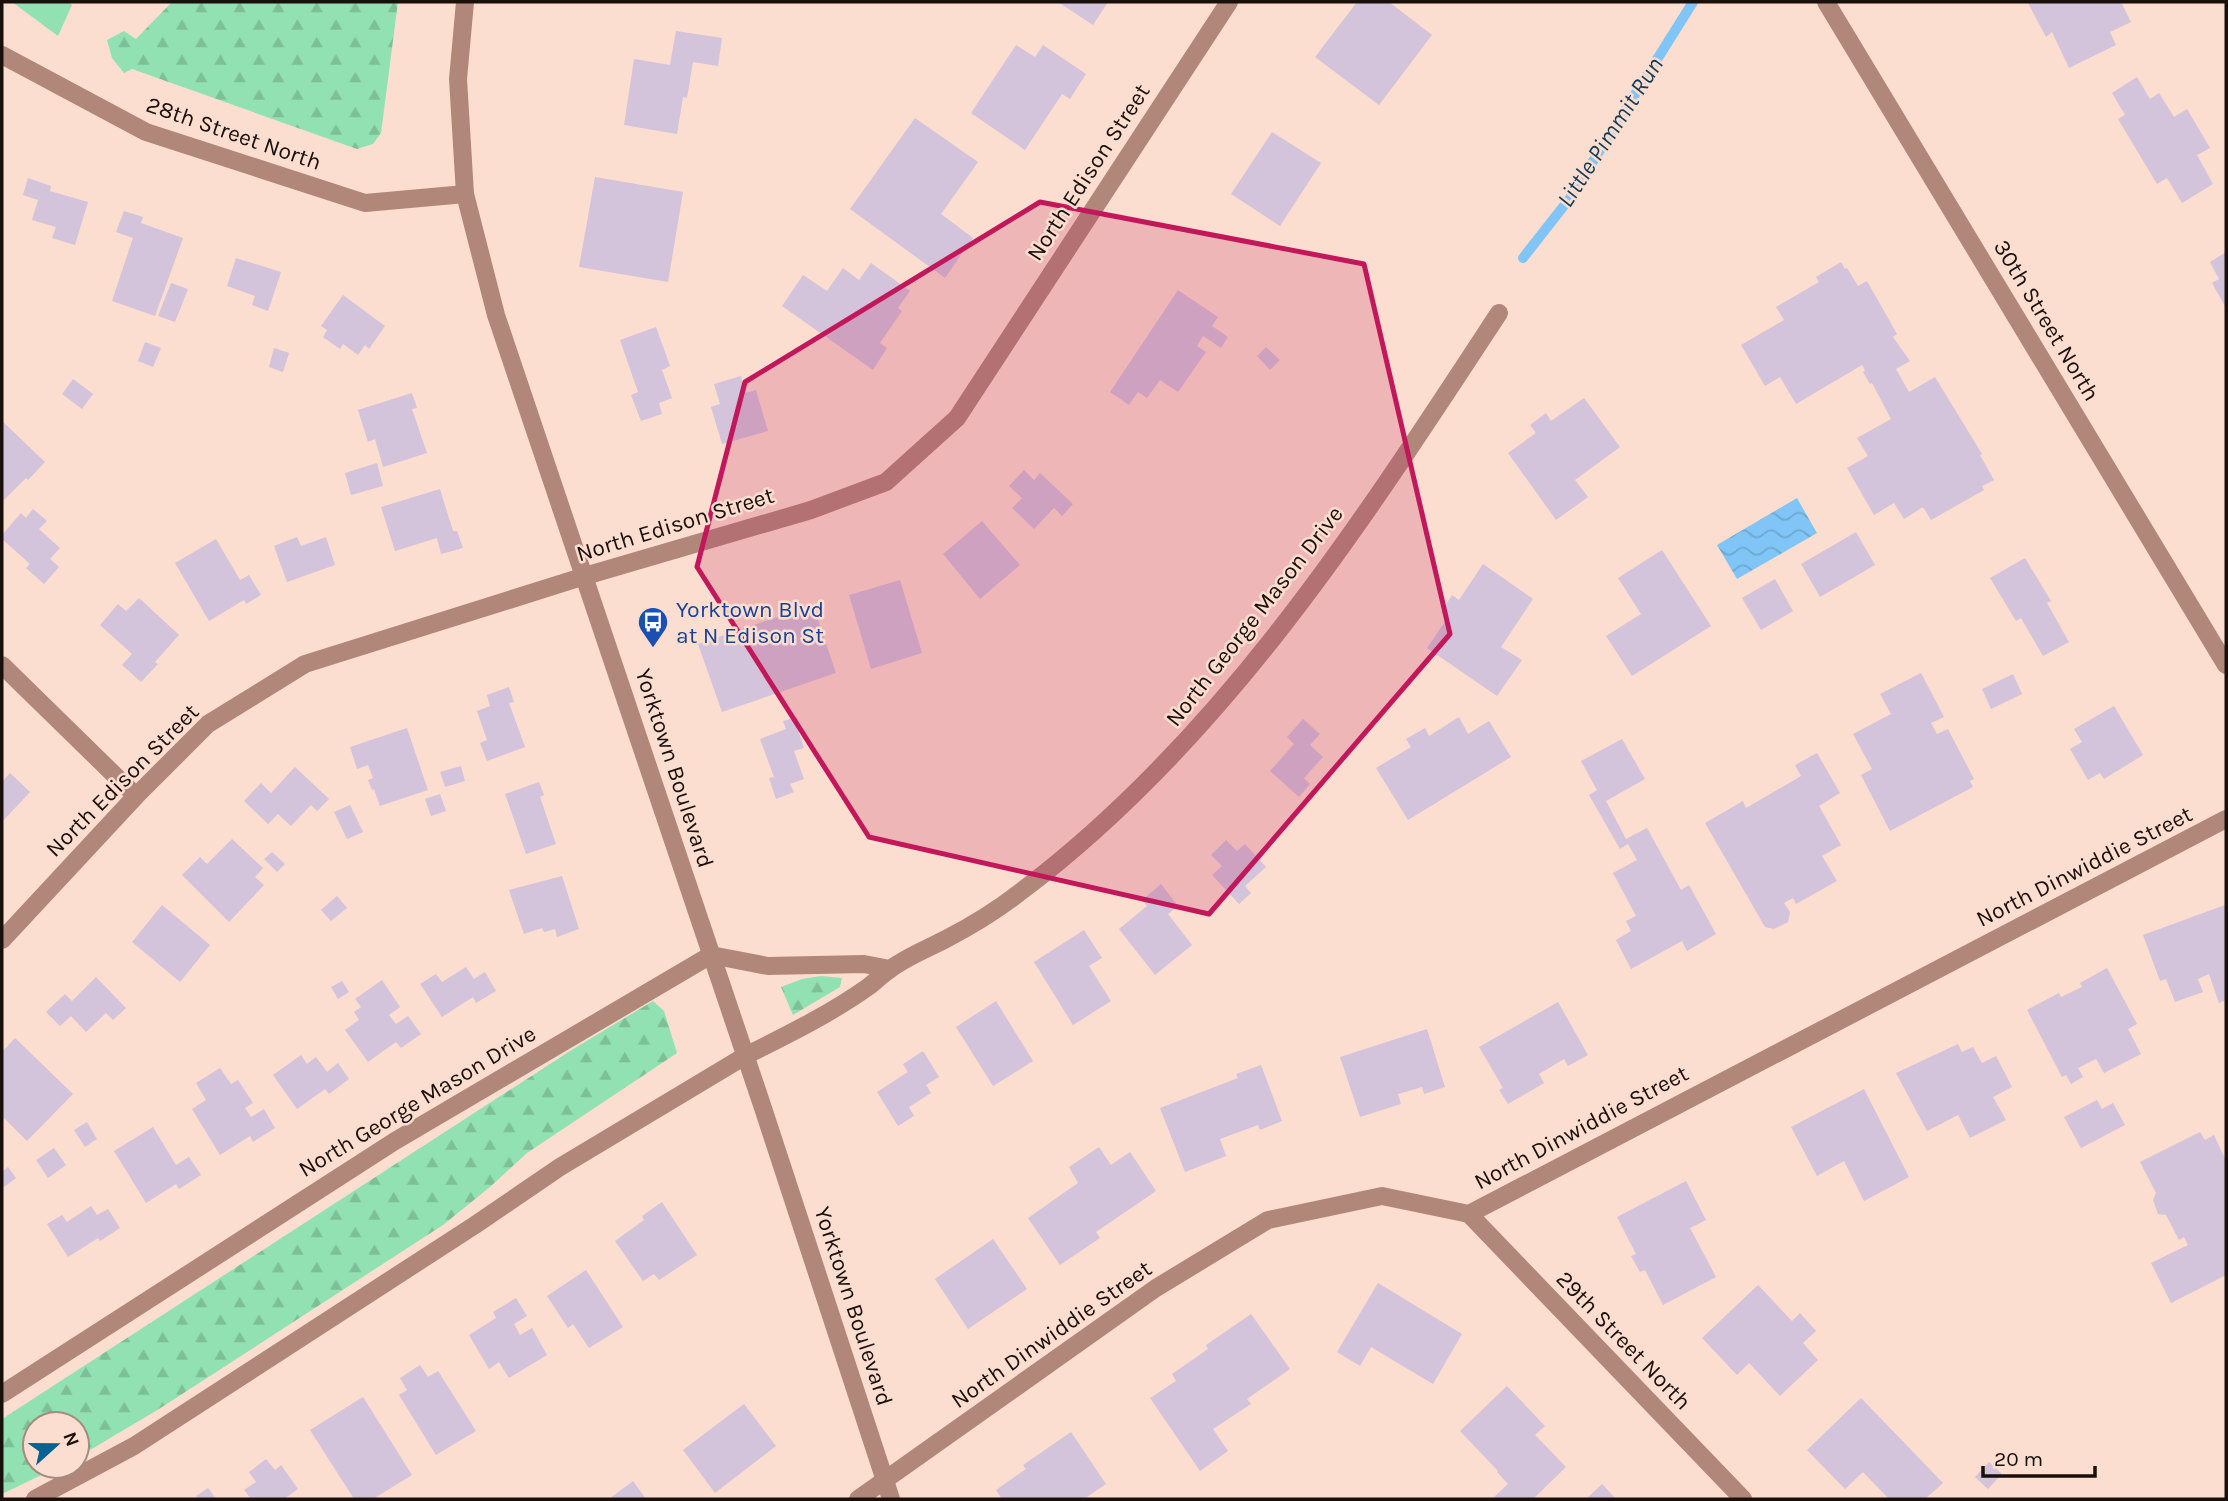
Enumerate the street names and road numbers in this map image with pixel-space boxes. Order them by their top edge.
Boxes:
street label: North Edison Street [1021,79,1156,266]
street label: 28th Street North [143,91,325,176]
street label: 30th Street North [1988,235,2105,406]
street label: North Edison Street [573,481,778,567]
street label: North George Mason Drive [1160,501,1349,732]
street label: Yorktown Boulevard [630,665,719,871]
street label: North Edison Street [40,698,205,862]
street label: North Dinwiddie Street [1972,800,2197,933]
street label: North George Mason Drive [294,1020,541,1183]
street label: North Dinwiddie Street [1470,1059,1693,1195]
street label: Yorktown Boulevard [809,1203,898,1409]
street label: North Dinwiddie Street [946,1255,1157,1414]
street label: 29th Street North [1551,1265,1697,1415]

